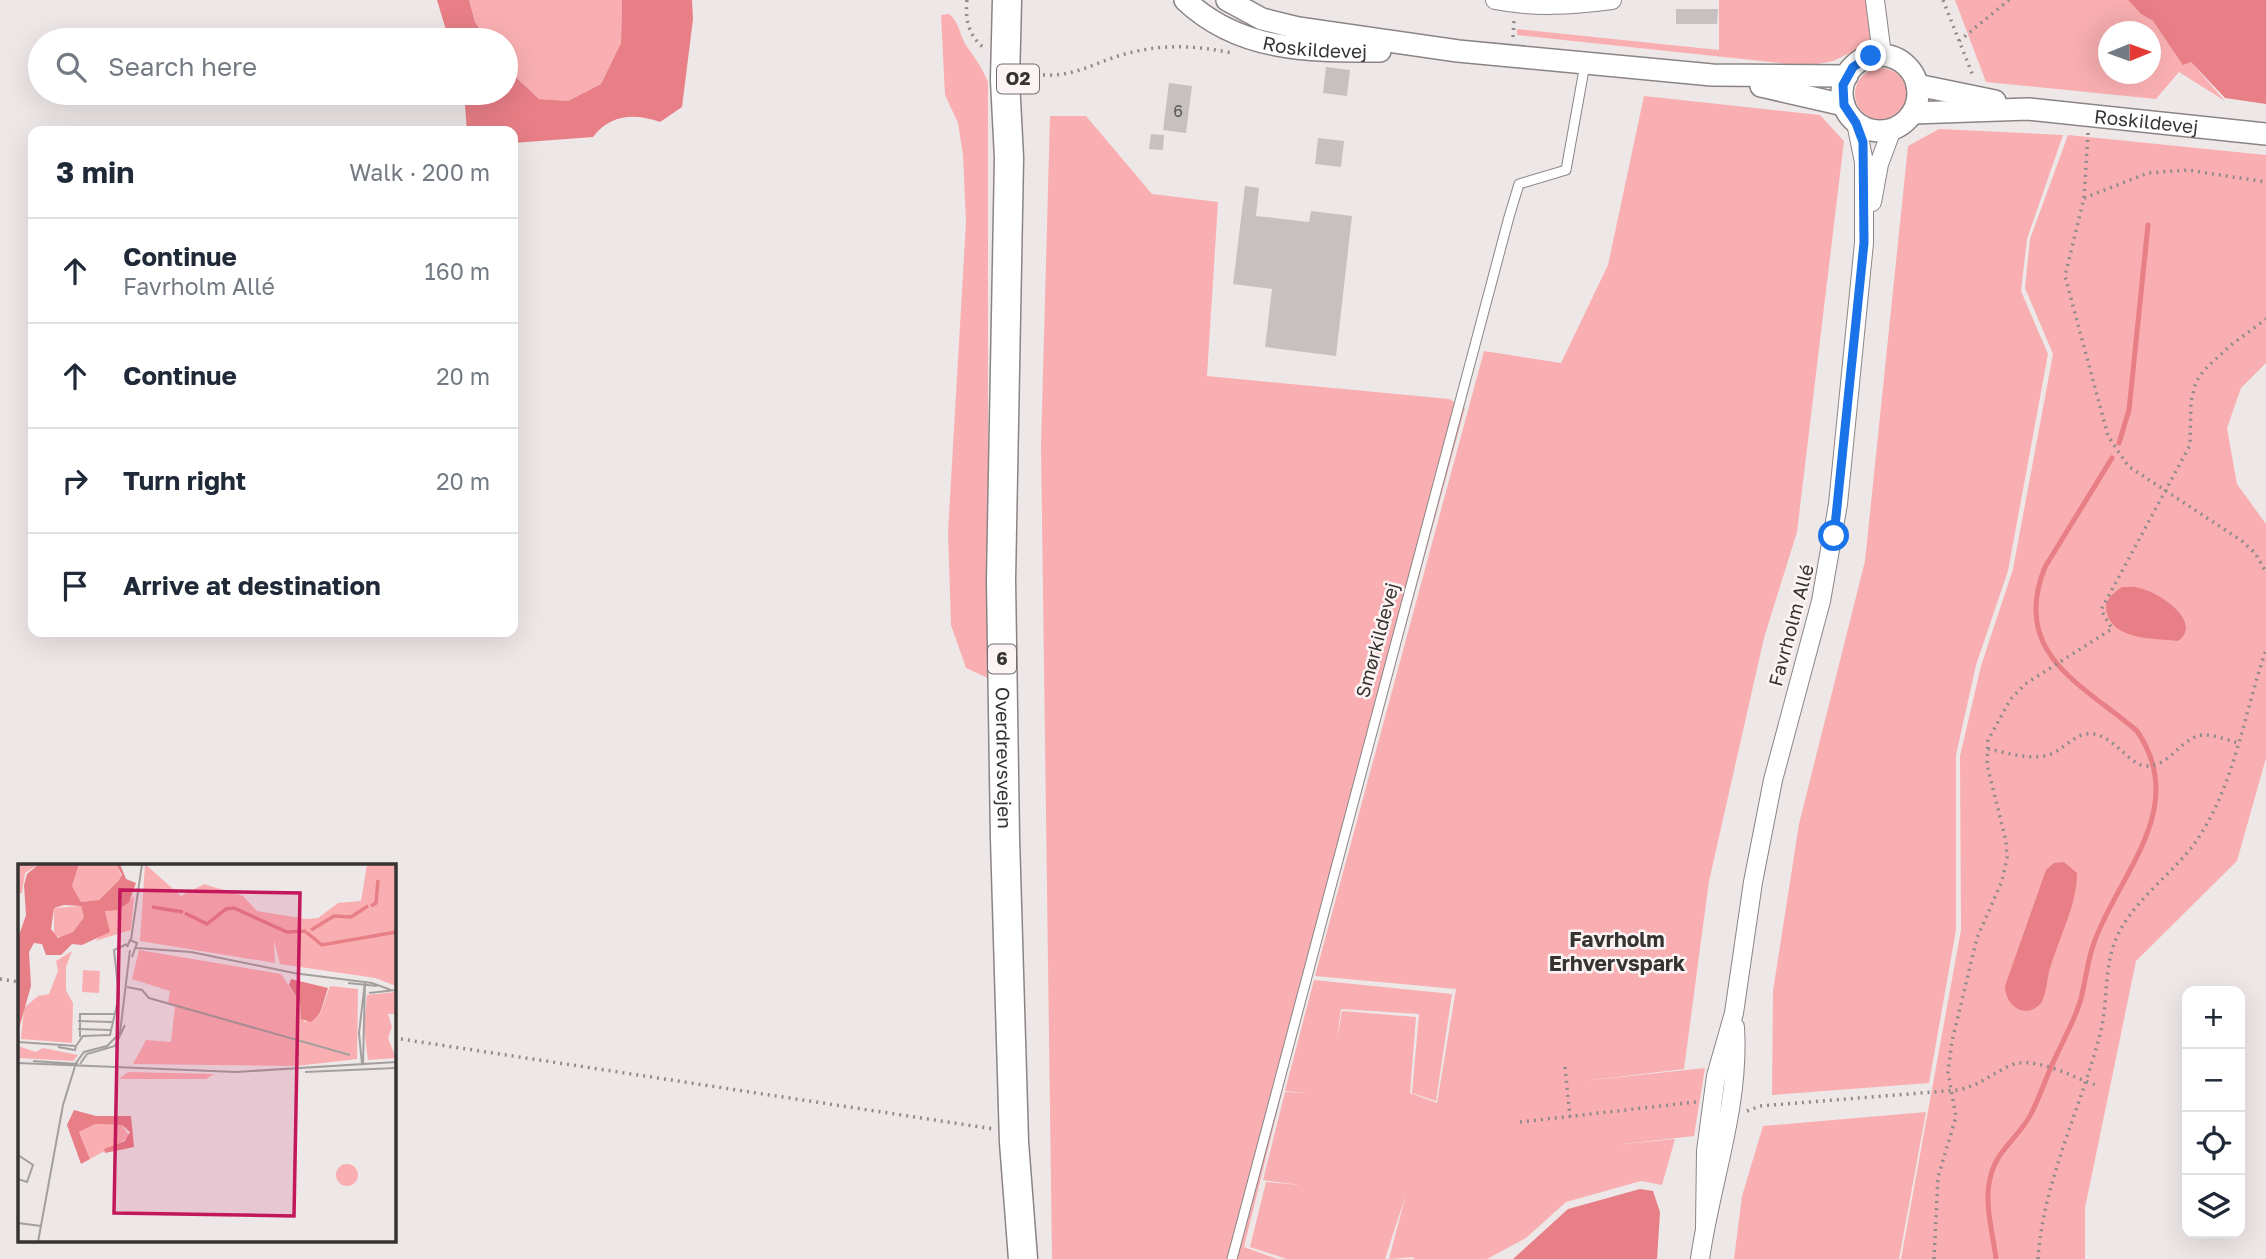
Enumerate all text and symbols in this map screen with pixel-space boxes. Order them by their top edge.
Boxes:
north arrow [2098,21,2161,84]
search box [28,28,518,105]
street label: Roskildevej [1261,30,1367,62]
route end [1855,40,1886,71]
icon: search [52,48,90,86]
text: Search here [108,51,257,82]
road number: O2 [997,64,1039,94]
house number: 6 [1173,101,1183,121]
street label: Roskildevej [2093,104,2200,138]
text: 3 min [56,154,134,190]
text: Walk · 200 m [349,158,490,186]
text: Continue [123,241,237,272]
icon: ahead [56,252,94,290]
text: 160 m [425,257,490,285]
text: Favrholm Allé [123,272,275,300]
icon: ahead [56,357,94,395]
text: Continue [123,360,237,391]
text: 20 m [436,362,490,390]
icon: right [56,462,94,500]
text: Turn right [123,465,246,496]
text: 20 m [436,467,490,495]
route start [1818,520,1849,551]
street label: Favrholm Allé [1763,561,1818,688]
icon: arrive [56,567,94,605]
text: Arrive at destination [123,570,381,601]
street label: Smørkildevej [1350,580,1403,700]
road number: 6 [988,644,1016,674]
street label: Overdrevsvejen [992,687,1017,829]
inset map [18,864,396,1242]
district label: Favrholm Erhvervspark [1549,926,1685,976]
map controls [2182,986,2245,1238]
button: + [2182,986,2245,1049]
button: − [2182,1049,2245,1112]
button: locate [2182,1112,2245,1175]
button: layers [2182,1175,2245,1238]

